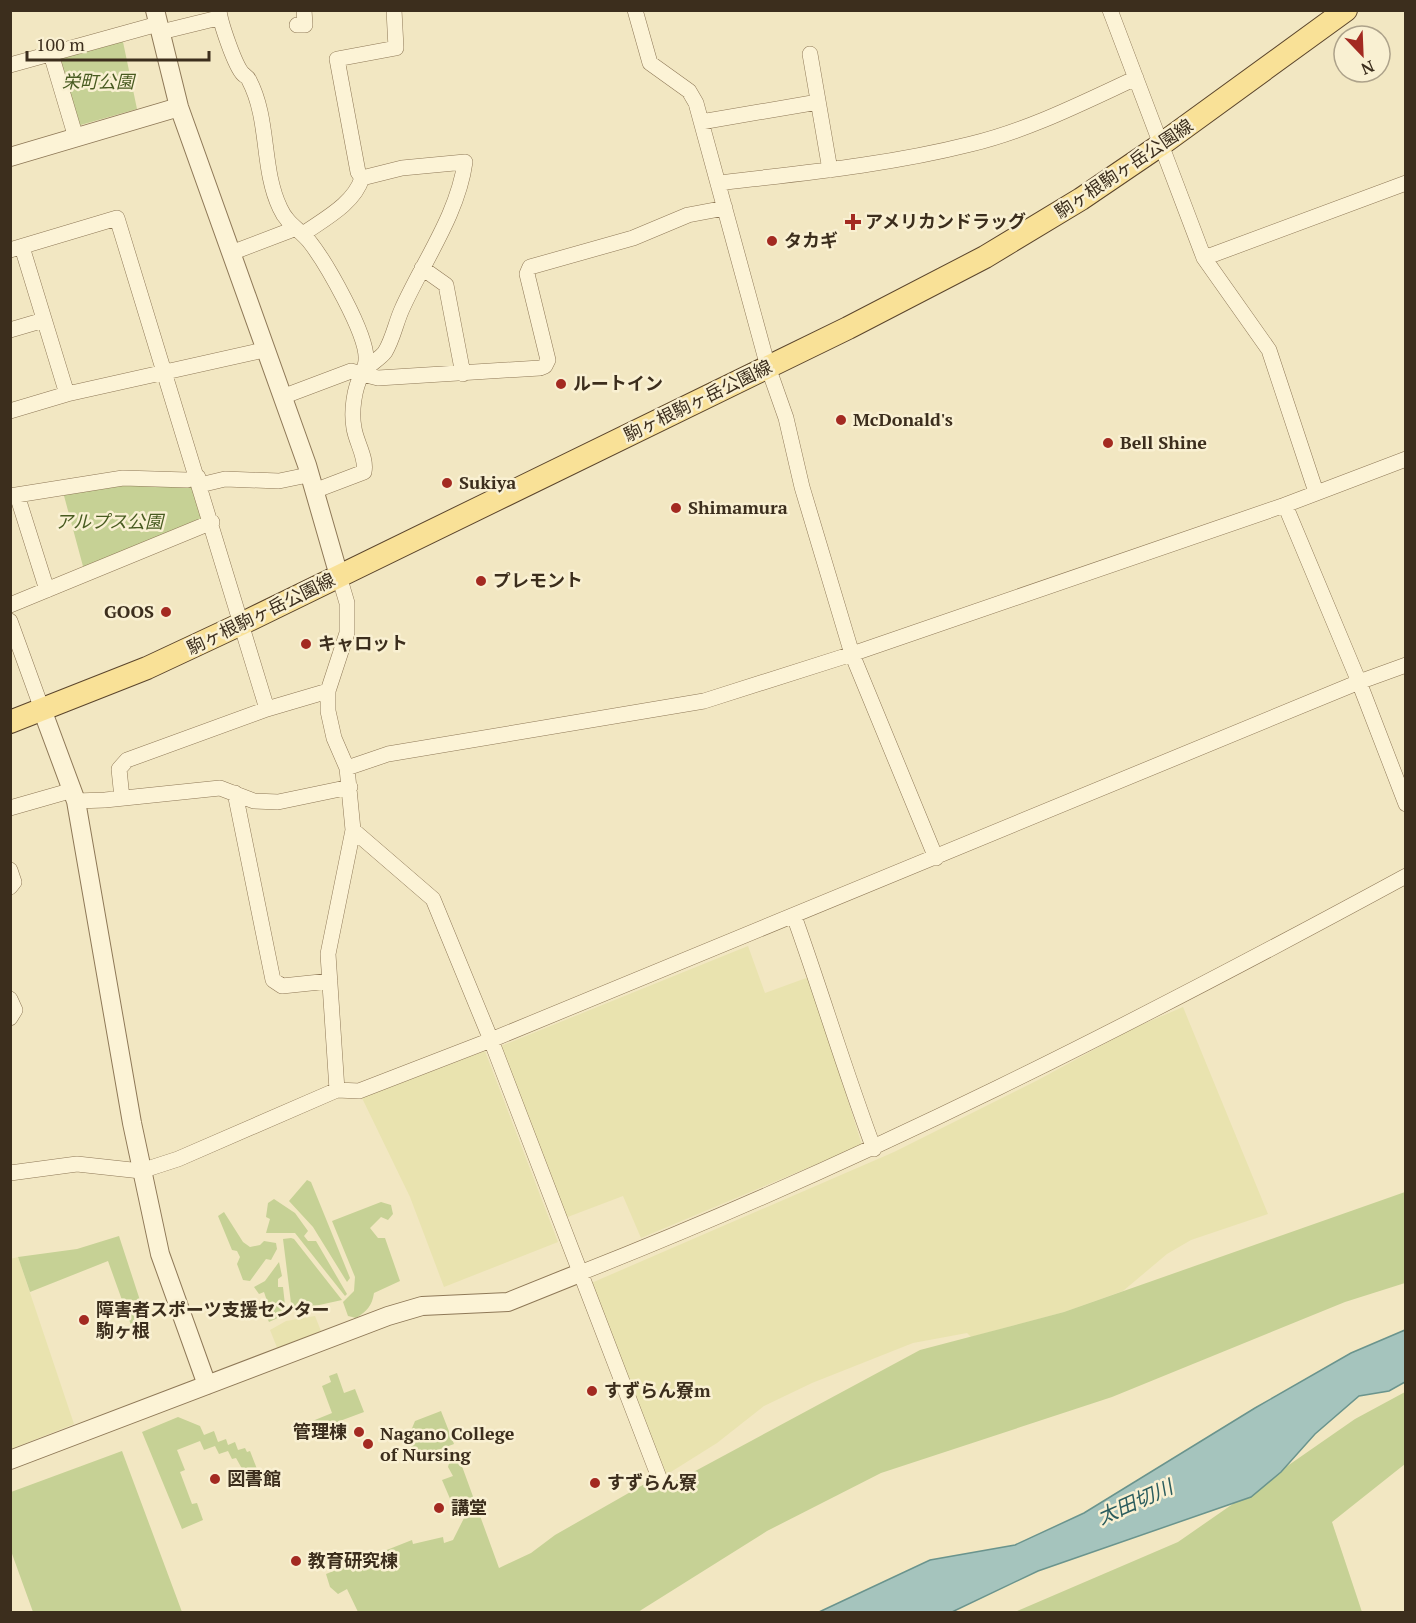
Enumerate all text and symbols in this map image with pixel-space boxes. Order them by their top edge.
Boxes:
scale bar [27,24,208,62]
north arrow [1332,24,1392,84]
text: 100 m [36,32,85,56]
text: N [1358,55,1378,80]
park label: 栄町公園 [62,69,137,93]
street label: 駒ヶ根駒ヶ岳公園線 [1050,113,1197,223]
place label: アメリカンドラッグ [865,209,1026,233]
marker: アメリカンドラッグ [846,215,860,229]
place label: タカギ [784,228,838,252]
marker: タカギ [765,234,779,248]
street label: 駒ヶ根駒ヶ岳公園線 [619,354,776,446]
place label: ルートイン [573,371,663,395]
marker: ルートイン [554,377,568,391]
place label: McDonald's [853,407,953,431]
marker: McDonald's [834,413,848,427]
place label: Bell Shine [1120,430,1207,454]
marker: Bell Shine [1101,436,1115,450]
place label: Sukiya [459,470,516,494]
marker: Sukiya [440,476,454,490]
place label: Shimamura [688,495,788,519]
marker: Shimamura [669,501,683,515]
park label: アルプス公園 [55,509,166,533]
street label: 駒ヶ根駒ヶ岳公園線 [182,567,339,659]
place label: プレモント [493,568,583,592]
marker: プレモント [474,574,488,588]
place label: GOOS [104,599,154,623]
marker: GOOS [159,605,173,619]
place label: キャロット [318,631,408,655]
marker: キャロット [299,637,313,651]
place label: 障害者スポーツ支援センター 駒ヶ根 [96,1297,330,1342]
marker: 障害者スポーツ支援センター 駒ヶ根 [77,1313,91,1327]
place label: すずらん寮m [604,1378,711,1402]
marker: すずらん寮m [585,1384,599,1398]
place label: 管理棟 [293,1419,347,1443]
place label: Nagano College of Nursing [380,1421,515,1466]
marker: 管理棟 [352,1425,366,1439]
marker: Nagano College of Nursing [361,1437,375,1451]
place label: 図書館 [227,1466,281,1490]
place label: すずらん寮 [607,1470,697,1494]
marker: 図書館 [208,1472,222,1486]
water label: 太田切川 [1093,1472,1179,1530]
marker: すずらん寮 [588,1476,602,1490]
place label: 講堂 [451,1495,487,1519]
marker: 講堂 [432,1501,446,1515]
place label: 教育研究棟 [308,1548,398,1572]
marker: 教育研究棟 [289,1554,303,1568]

